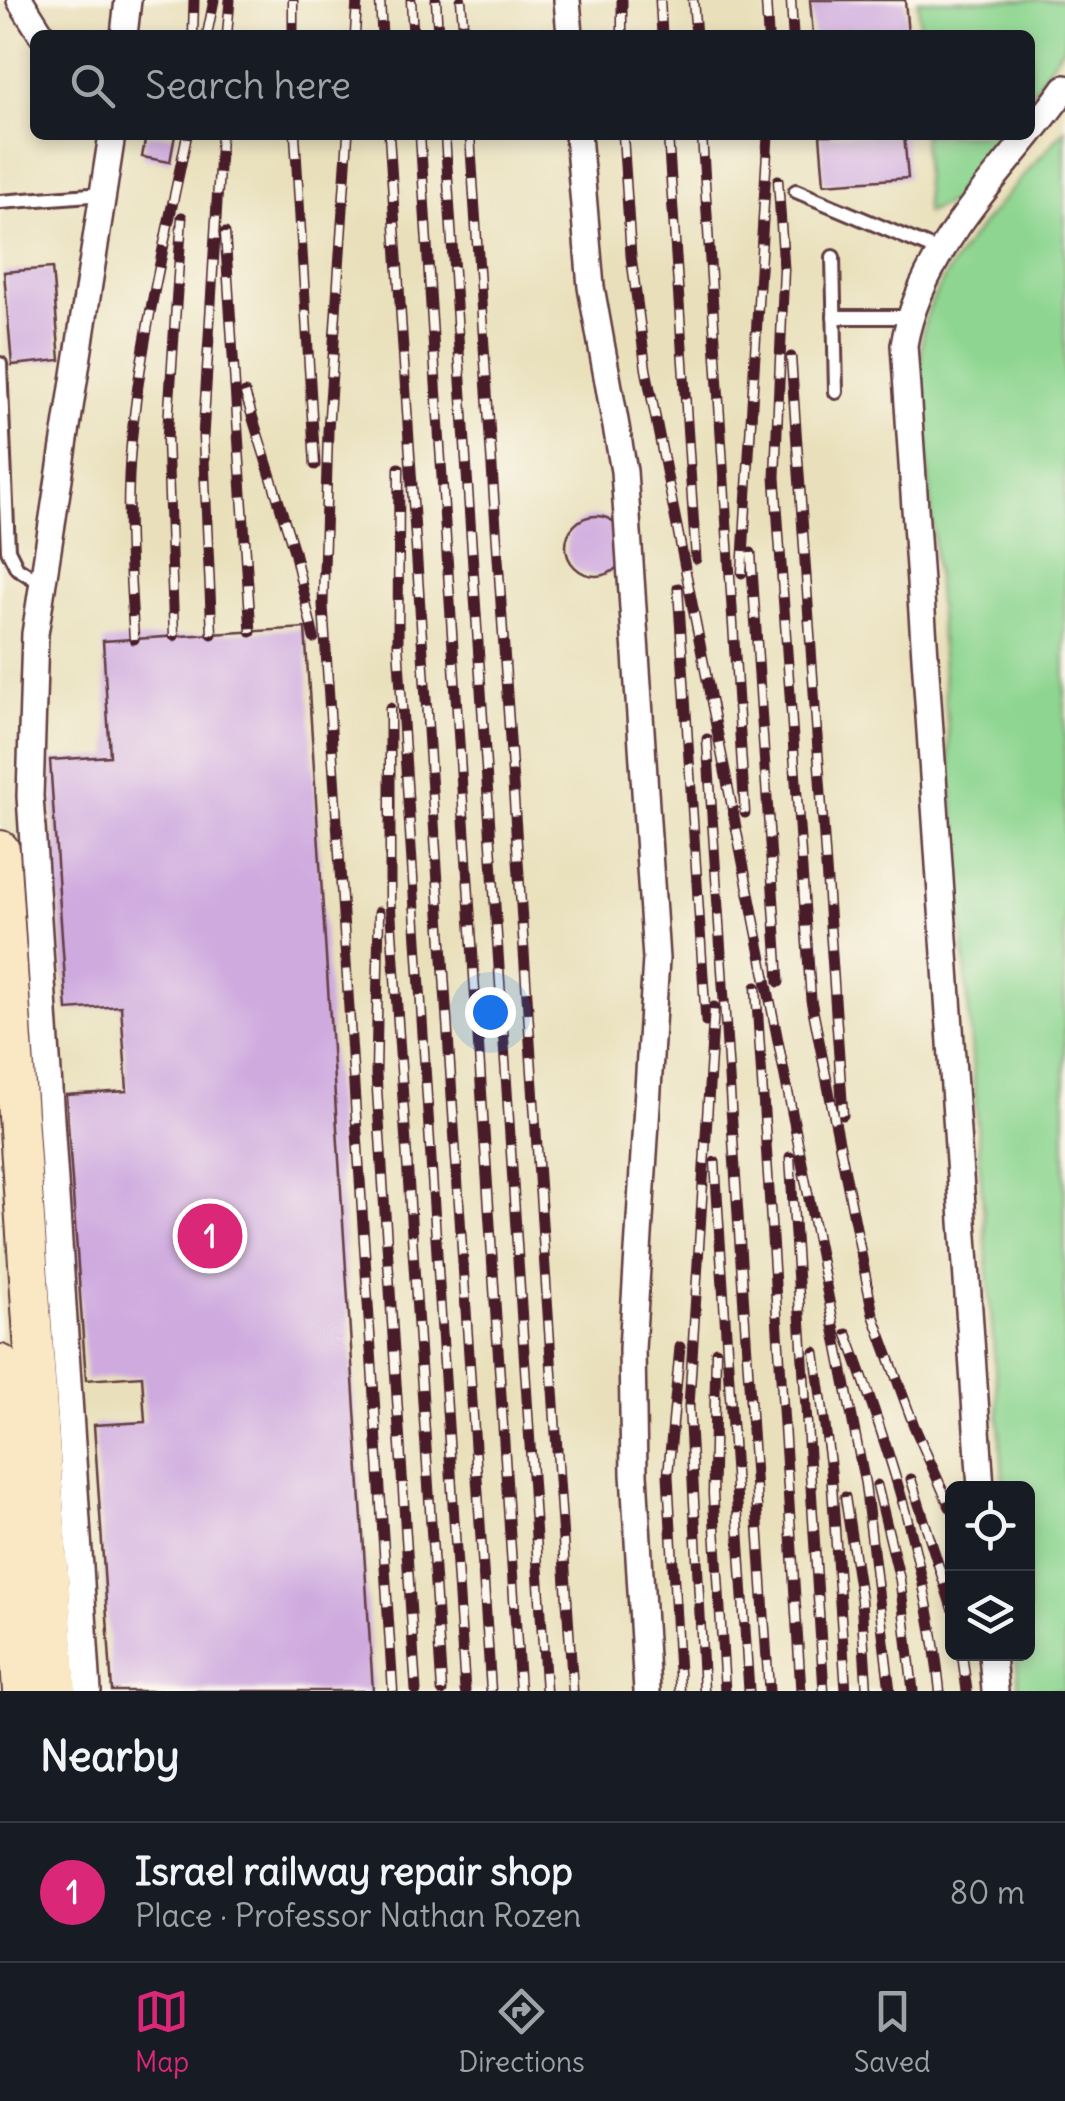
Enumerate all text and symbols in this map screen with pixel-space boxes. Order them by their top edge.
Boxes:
search box [30,30,1035,140]
icon: search [65,58,120,113]
text: Search here [145,62,351,109]
your location [465,987,516,1038]
pin: 1 [178,1198,242,1274]
map controls [945,1481,1035,1661]
button: locate [945,1481,1035,1571]
button: layers [945,1571,1035,1661]
text: Nearby [40,1730,179,1782]
text: Israel railway repair shop [135,1848,573,1895]
text: 1 [66,1872,79,1913]
text: 80 m [950,1872,1025,1913]
text: Place · Professor Nathan Rozen [135,1895,581,1936]
tab: Map [134,1984,189,2080]
tab: Directions [458,1984,585,2080]
tab: Saved [854,1984,931,2080]

